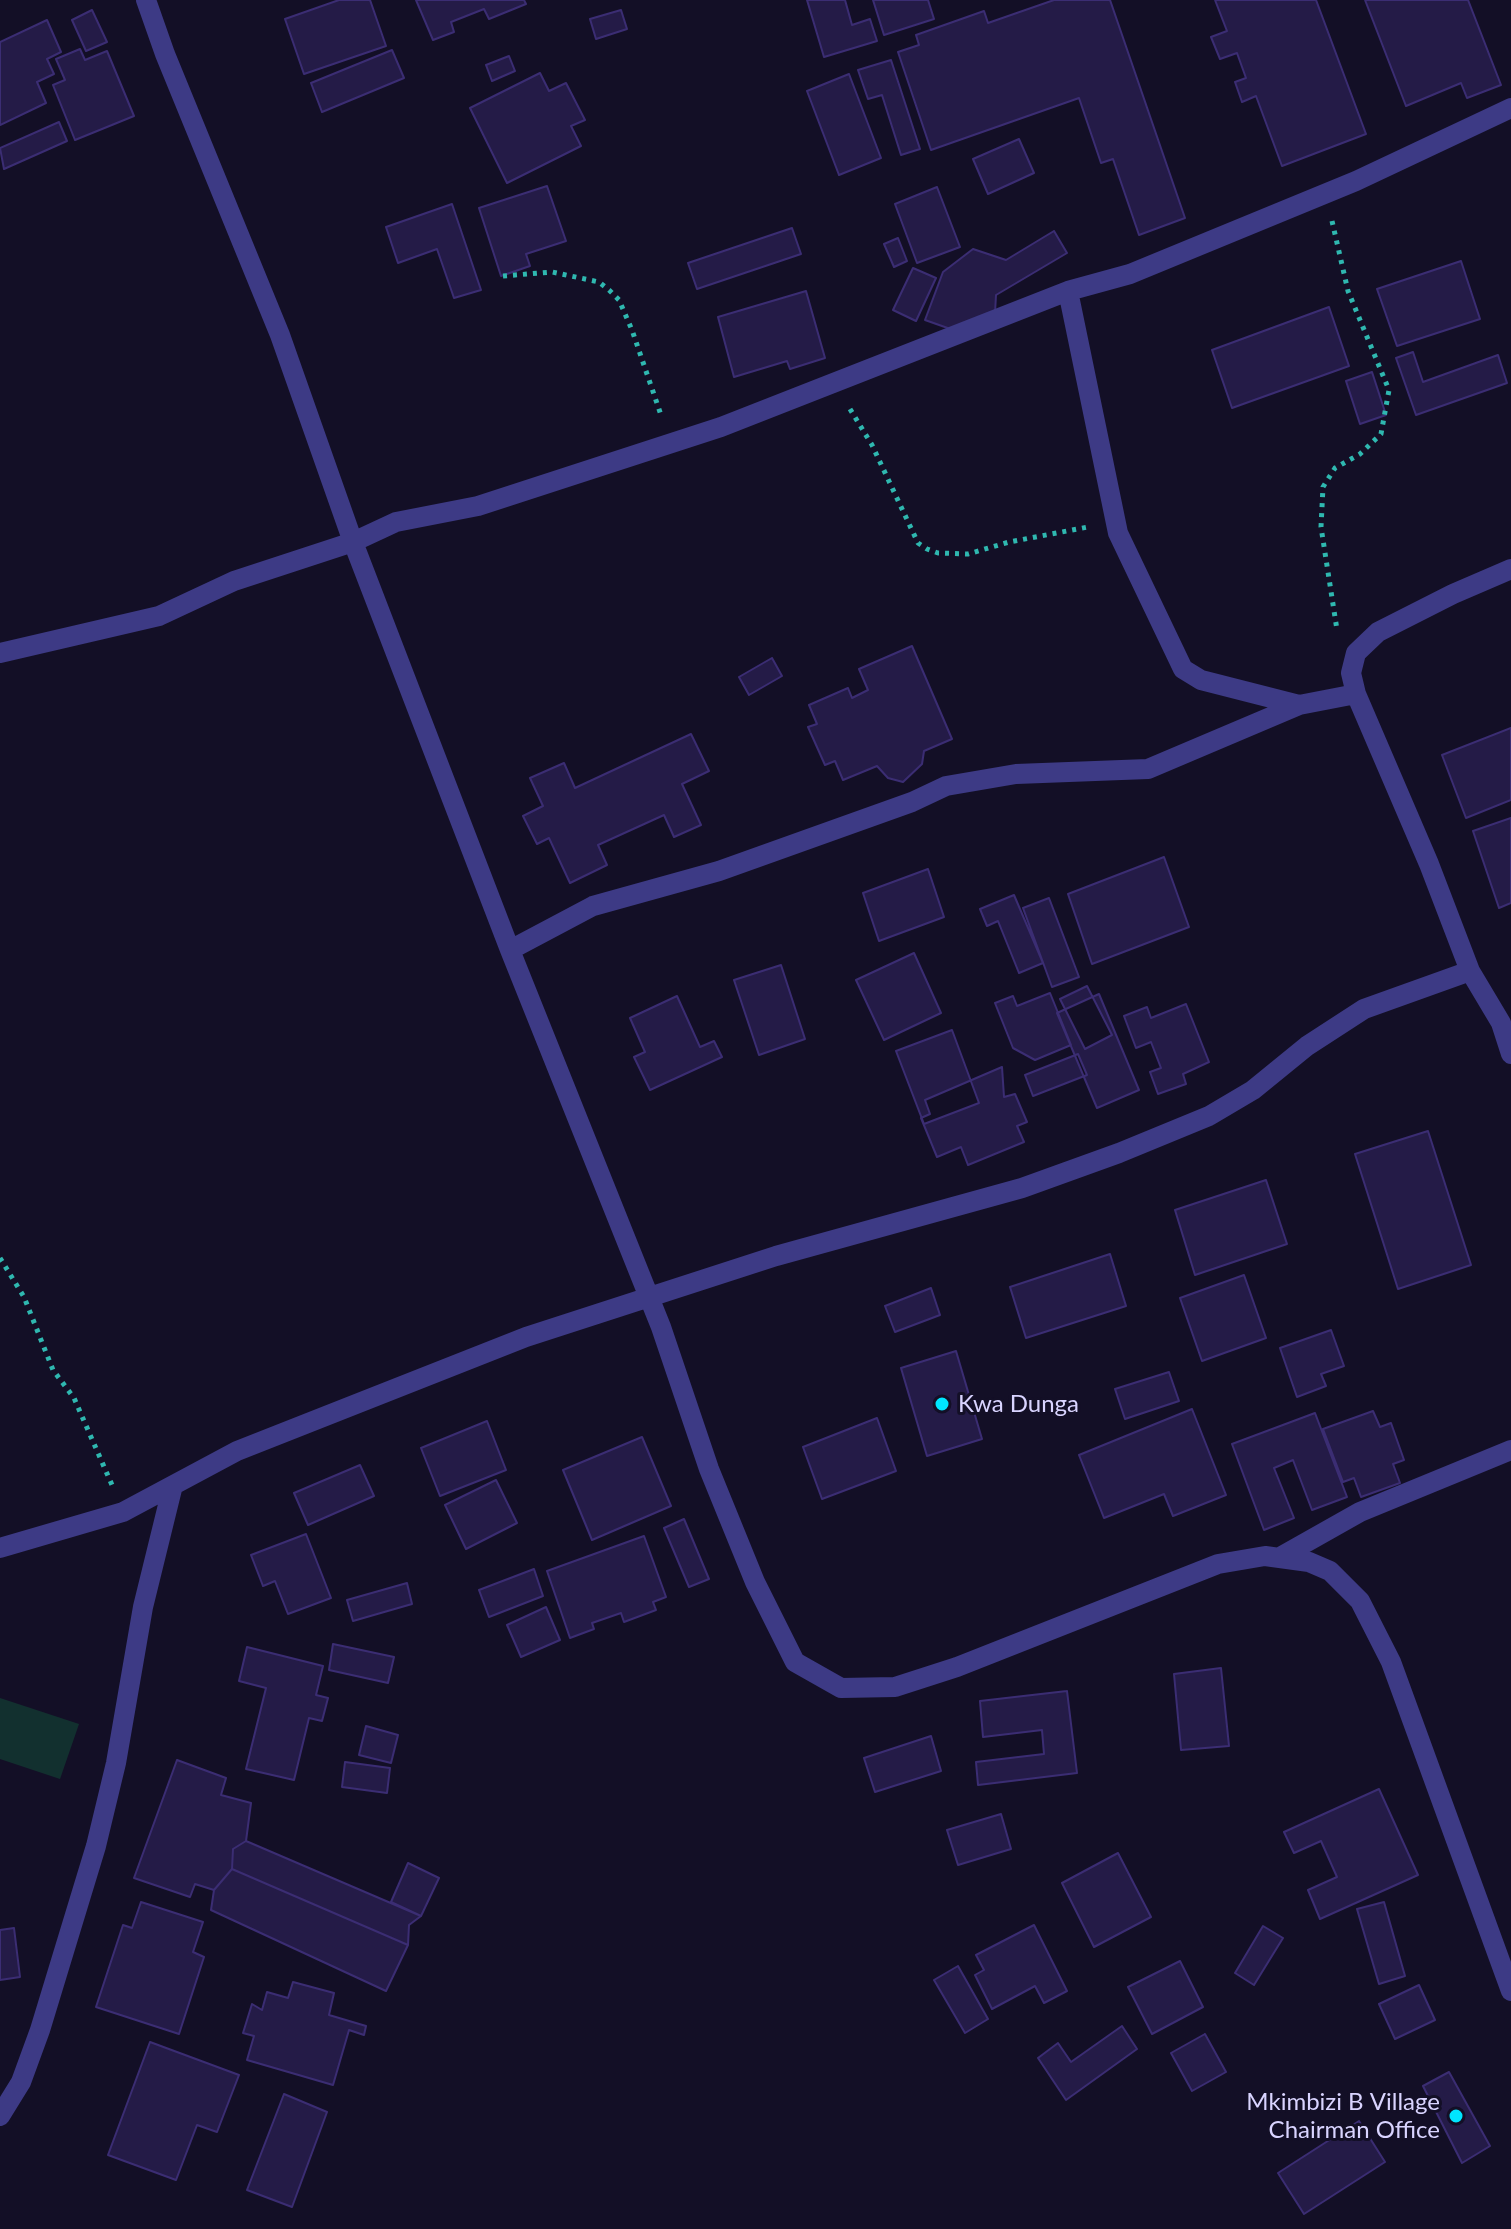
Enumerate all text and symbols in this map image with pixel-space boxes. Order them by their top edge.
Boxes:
place label: Kwa Dunga [958,1390,1079,1418]
marker: Kwa Dunga [933,1395,951,1413]
place label: Mkimbizi B Village Chairman Office [1246,2088,1440,2144]
marker: Mkimbizi B Village Chairman Office [1447,2107,1465,2125]

